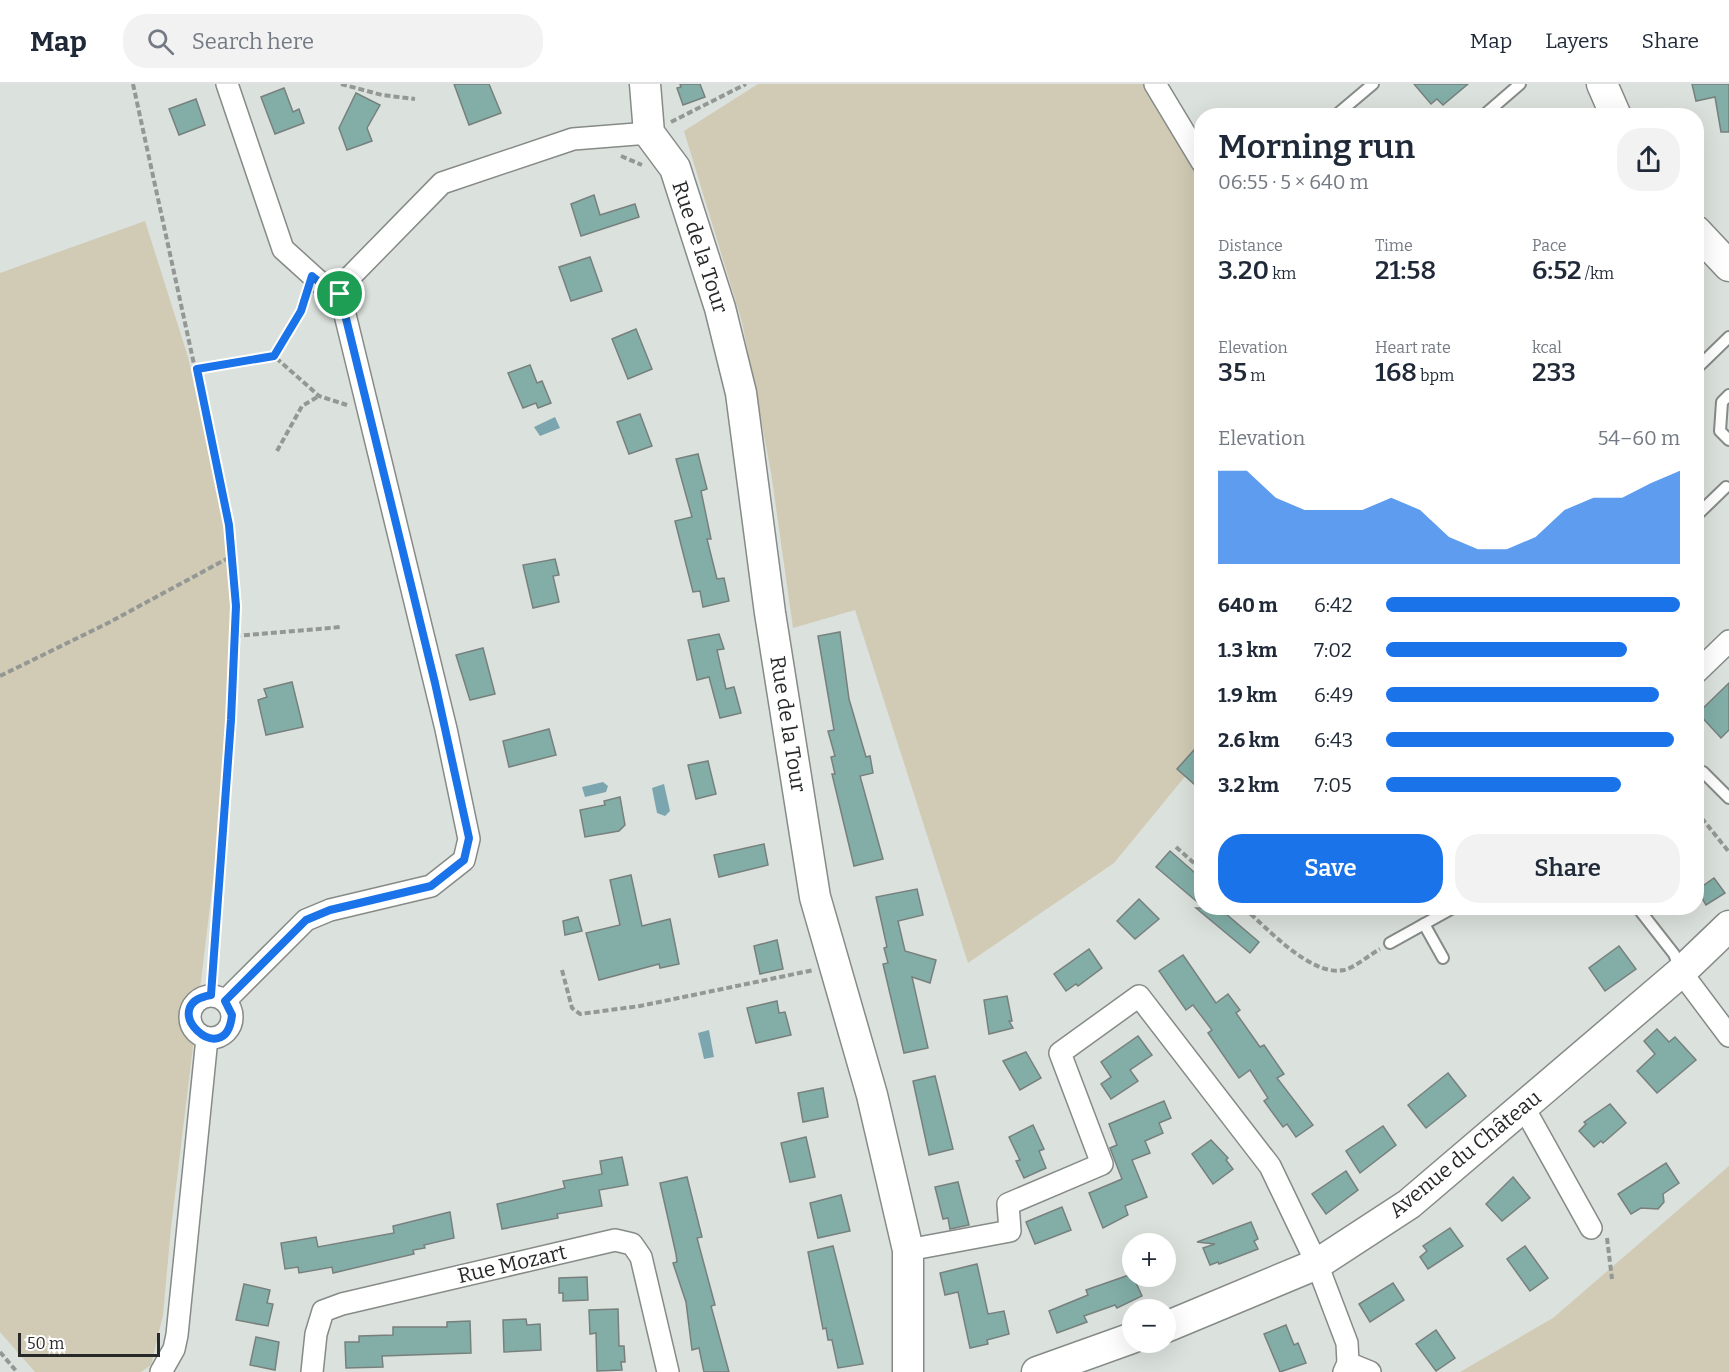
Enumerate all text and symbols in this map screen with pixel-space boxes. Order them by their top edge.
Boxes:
search box [123,14,543,68]
text: Map [30,25,87,58]
icon: search [144,25,177,58]
text: Search here [192,28,314,55]
text: Map [1470,28,1512,54]
text: Layers [1545,28,1609,54]
text: Share [1642,28,1699,54]
text: Morning run [1218,127,1415,167]
button: share [1617,128,1680,191]
text: 06:55 · 5 × 640 m [1218,170,1369,194]
street label: Rue de la Tour [666,178,734,316]
text: Distance [1218,236,1283,255]
text: Time [1375,236,1413,255]
text: Pace [1532,236,1567,255]
text: 3.20 [1218,255,1269,286]
text: 21:58 [1375,255,1436,286]
text: 6:52 [1532,255,1581,286]
text: km [1269,264,1296,283]
text: /km [1581,264,1614,283]
pin [314,268,365,319]
icon: arrive [323,277,356,310]
text: Elevation [1218,338,1288,357]
text: Heart rate [1375,338,1451,357]
text: kcal [1532,338,1562,357]
text: 35 [1218,357,1247,388]
text: 168 [1375,357,1417,388]
text: 233 [1532,357,1576,388]
text: m [1247,366,1266,385]
text: bpm [1417,366,1454,385]
text: Elevation [1218,426,1305,450]
text: 54–60 m [1598,426,1680,450]
text: 640 m [1218,593,1278,617]
text: 6:42 [1314,593,1353,617]
text: 1.3 km [1218,638,1277,662]
text: 7:02 [1314,638,1352,662]
street label: Rue de la Tour [764,654,812,794]
text: 1.9 km [1218,683,1277,707]
text: 6:49 [1314,683,1353,707]
text: 2.6 km [1218,728,1280,752]
text: 6:43 [1314,728,1353,752]
text: 3.2 km [1218,773,1279,797]
text: 7:05 [1314,773,1352,797]
button: Save [1218,834,1443,903]
button: Share [1455,834,1680,903]
street label: Avenue du Château [1384,1085,1546,1223]
map controls [1122,1233,1176,1353]
button: + [1122,1233,1176,1287]
street label: Rue Mozart [455,1239,569,1289]
button: − [1122,1299,1176,1353]
scale bar [18,1330,160,1358]
text: 50 m [27,1334,64,1353]

